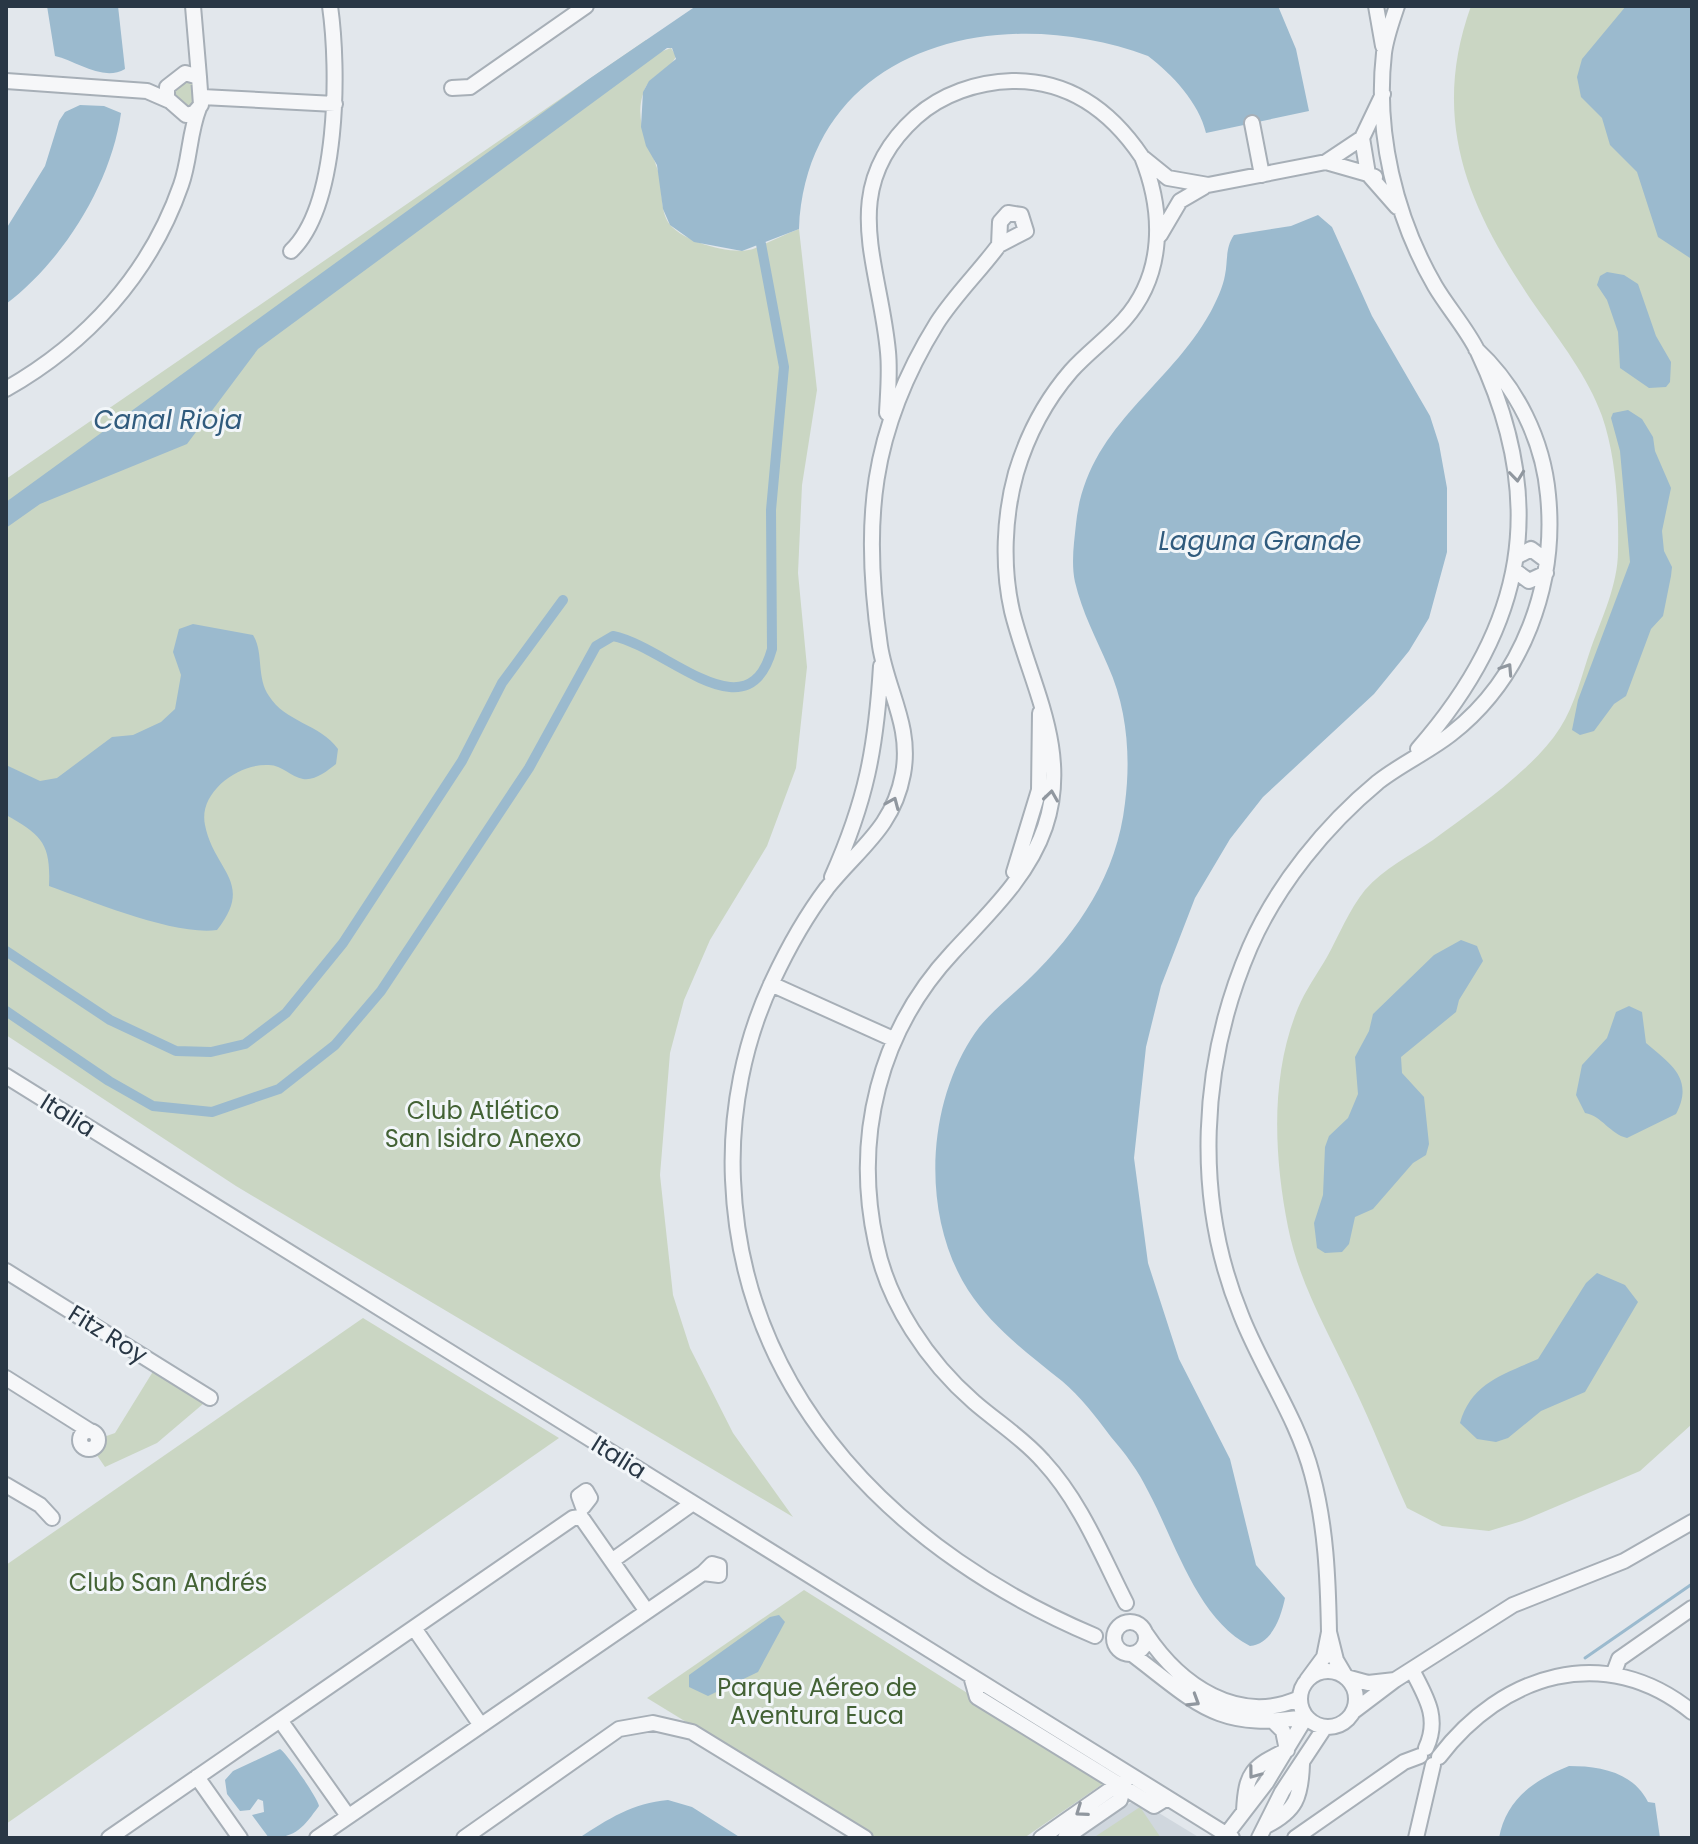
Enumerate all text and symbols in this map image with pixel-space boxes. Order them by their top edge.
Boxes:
water label: Canal Rioja [94,402,242,438]
one-way arrow [1508,470,1525,483]
water label: Laguna Grande [1159,523,1361,559]
one-way arrow [1498,663,1513,678]
one-way arrow [1042,789,1059,803]
one-way arrow [884,797,900,812]
street label: Italia [34,1085,102,1145]
park label: Club Atlético San Isidro Anexo [385,1094,581,1155]
street label: Fitz Roy [62,1297,154,1371]
street label: Italia [585,1427,653,1487]
park label: Club San Andrés [69,1566,267,1599]
park label: Parque Aéreo de Aventura Euca [717,1671,917,1732]
one-way arrow [1185,1692,1199,1707]
one-way arrow [1249,1764,1264,1779]
one-way arrow [1075,1801,1089,1816]

